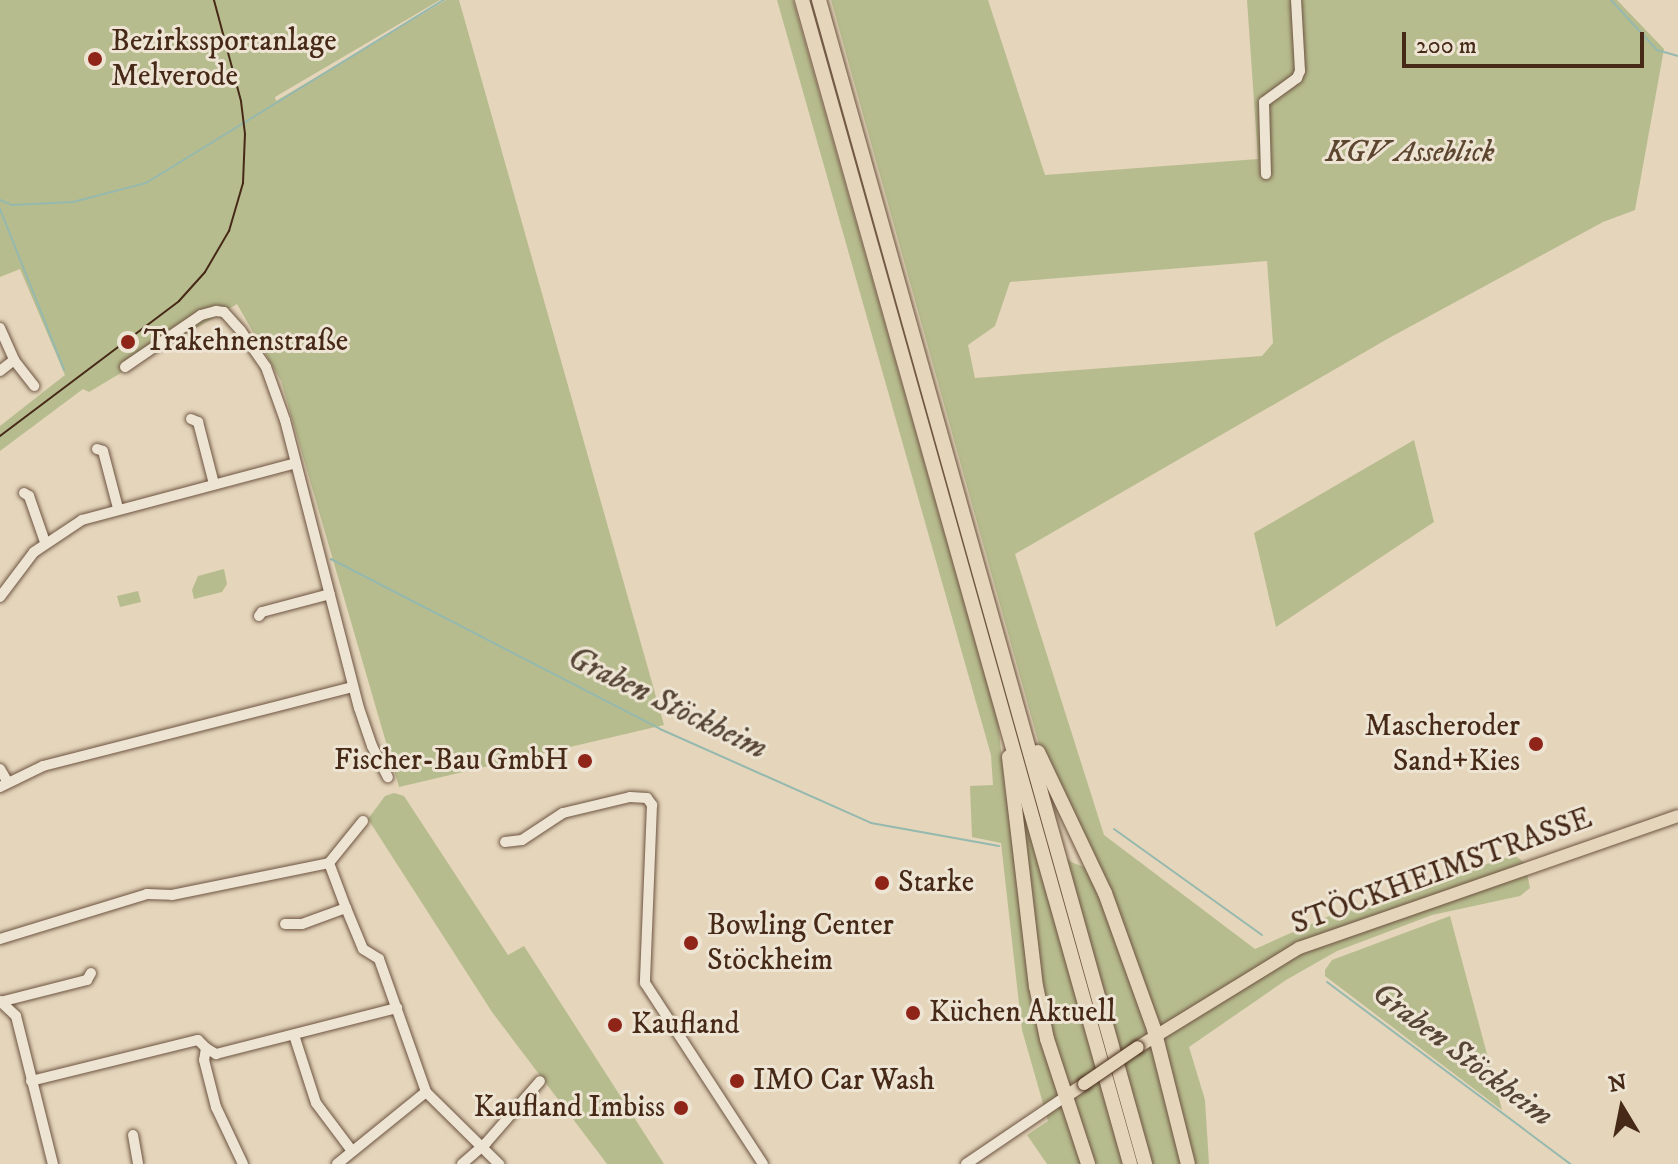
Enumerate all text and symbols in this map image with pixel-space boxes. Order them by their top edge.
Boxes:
scale bar [1406,16,1648,66]
place label: Bezirkssportanlage Melverode [111,24,337,94]
text: 200 m [1416,31,1477,61]
marker: Bezirkssportanlage Melverode [86,50,104,68]
park label: KGV Asseblick [1325,135,1495,171]
place label: Trakehnenstraße [144,324,348,360]
marker: Trakehnenstraße [119,333,137,351]
water label: Graben Stöckheim [561,639,773,769]
place label: Mascheroder Sand+Kies [1365,709,1520,780]
marker: Mascheroder Sand+Kies [1527,735,1545,753]
place label: Fischer-Bau GmbH [334,743,569,779]
marker: Fischer-Bau GmbH [576,752,594,770]
street label: STÖCKHEIMSTRASSE [1287,801,1597,943]
place label: Starke [898,865,974,901]
marker: Starke [873,874,891,892]
place label: Bowling Center Stöckheim [707,908,894,978]
marker: Bowling Center Stöckheim [682,934,700,952]
water label: Graben Stöckheim [1364,974,1560,1136]
place label: Küchen Aktuell [929,995,1116,1031]
marker: Küchen Aktuell [904,1004,922,1022]
place label: Kaufland [631,1007,740,1043]
marker: Kaufland [606,1016,624,1034]
place label: IMO Car Wash [753,1063,935,1099]
north arrow [1582,1068,1662,1148]
text: N [1607,1069,1629,1099]
marker: IMO Car Wash [728,1072,746,1090]
place label: Kaufland Imbiss [473,1090,665,1126]
marker: Kaufland Imbiss [672,1099,690,1117]

